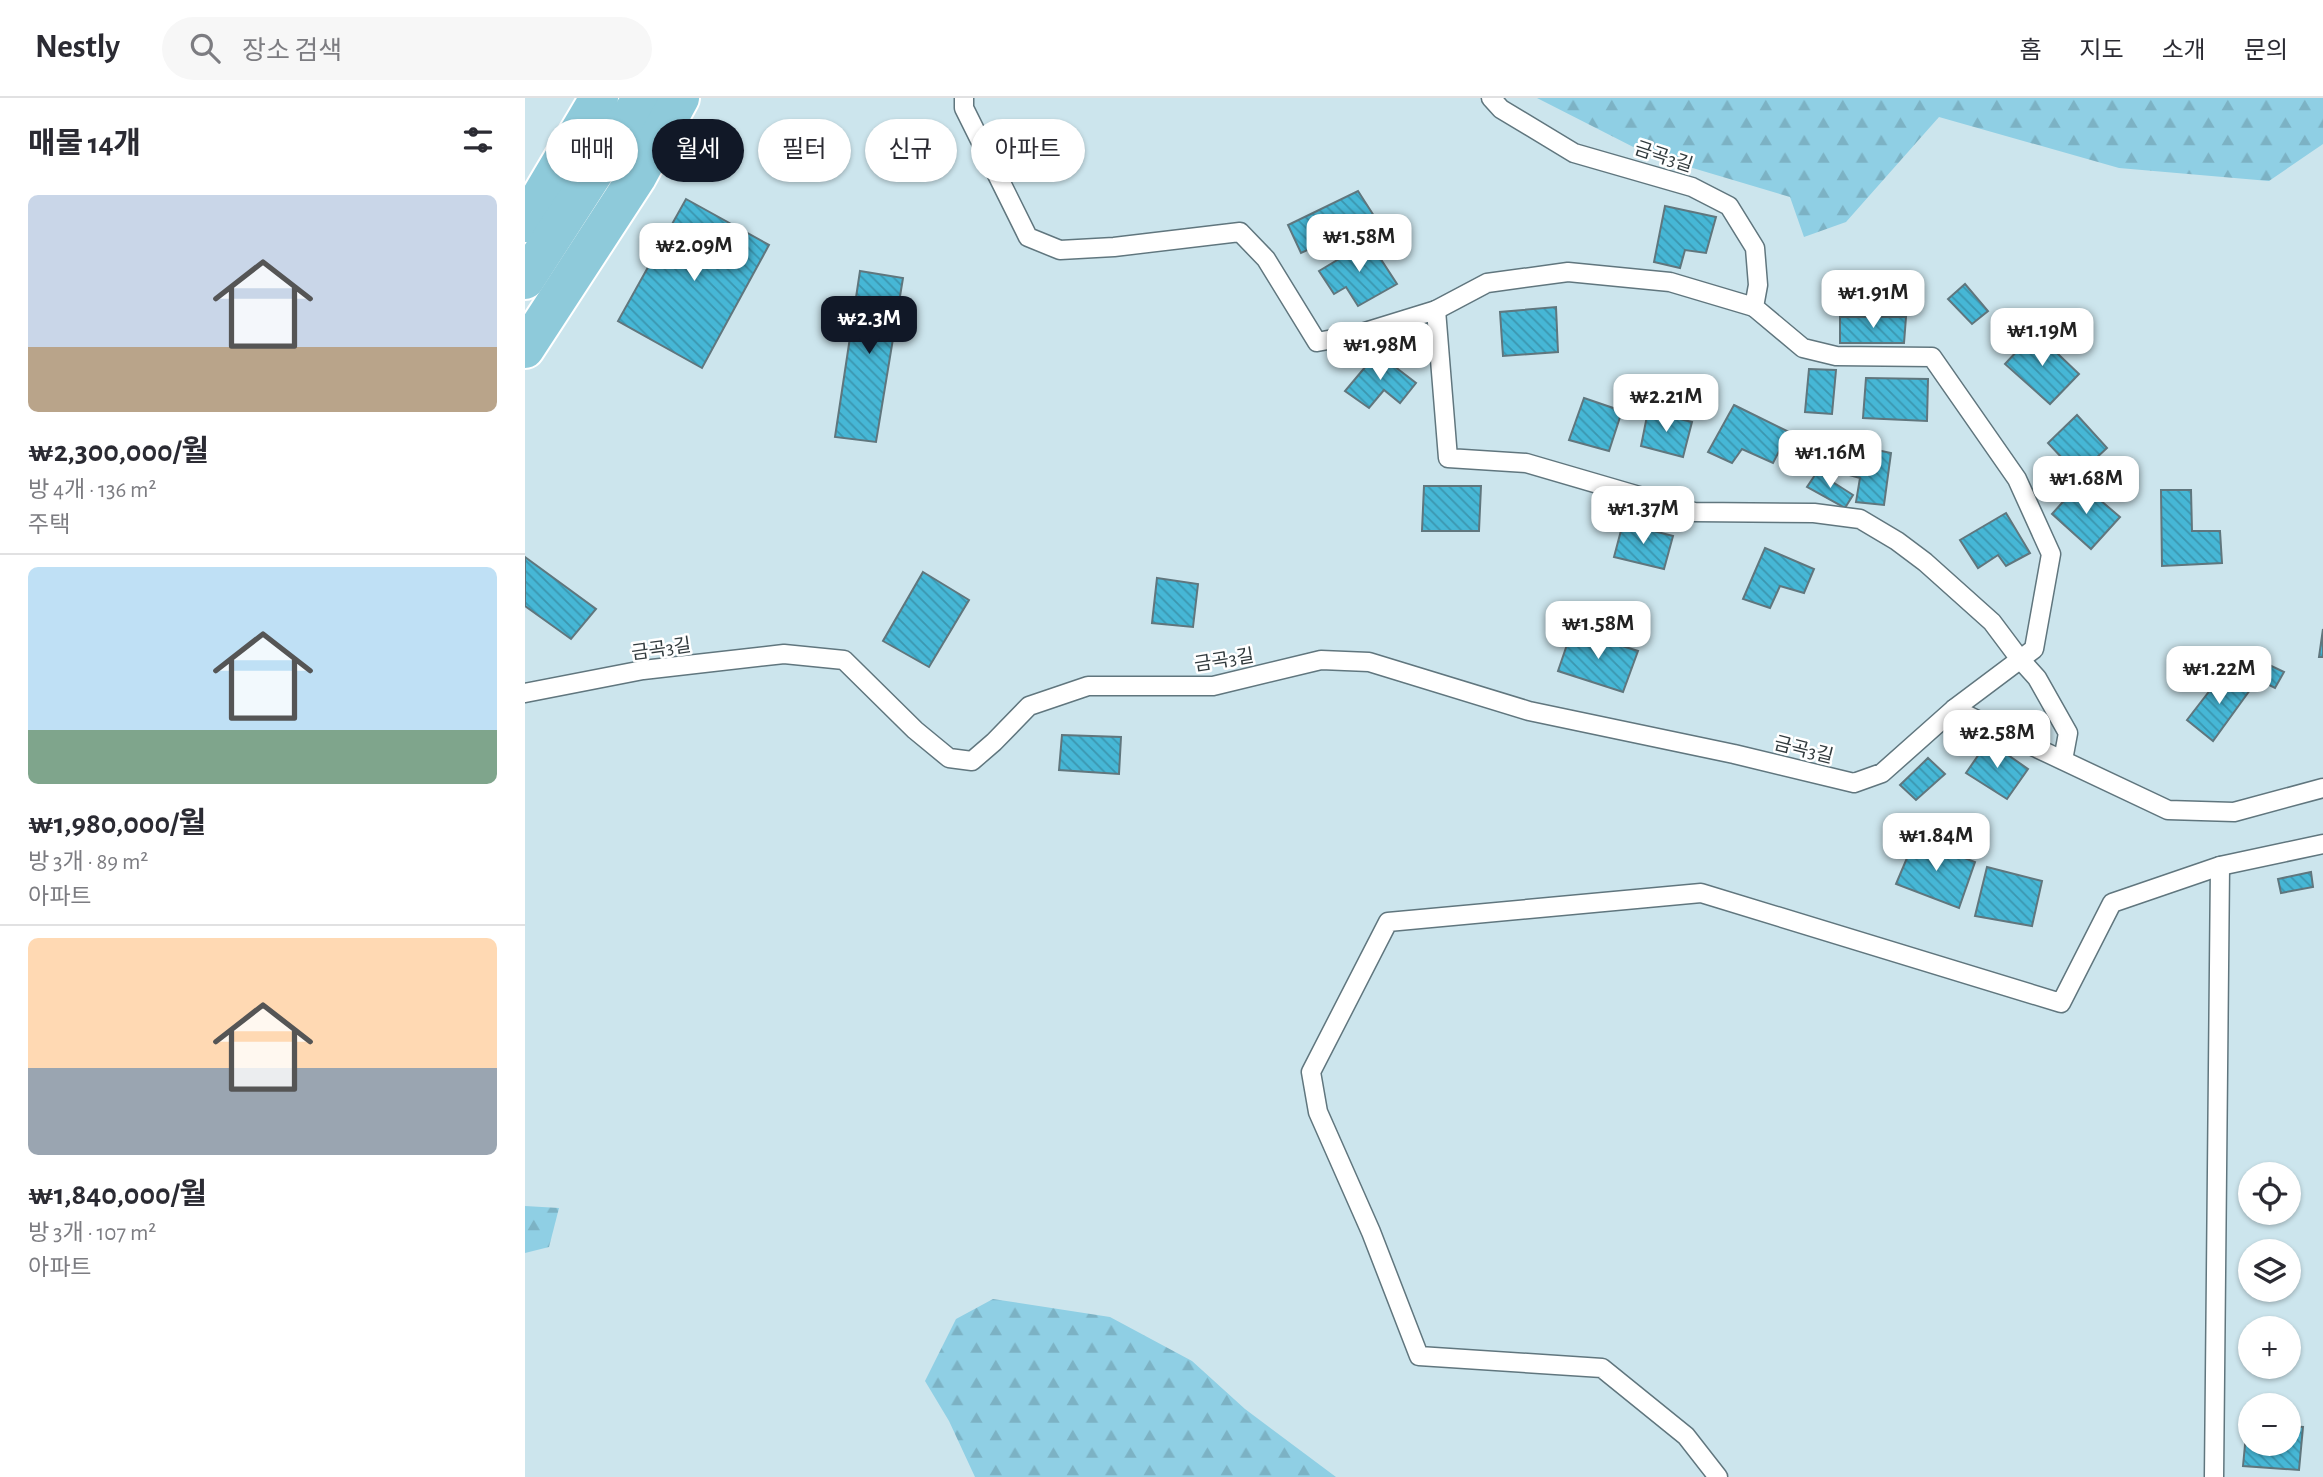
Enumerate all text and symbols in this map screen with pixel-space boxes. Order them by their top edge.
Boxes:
search box [162,17,652,80]
icon: search [186,29,224,67]
text: Nestly [35,31,120,64]
text: 장소 검색 [242,38,342,64]
text: 홈 [2019,39,2041,63]
text: 지도 [2079,39,2124,63]
text: 소개 [2162,39,2206,63]
text: 문의 [2244,39,2288,63]
chip: 매매 [546,119,638,182]
chip: 월세 [652,119,744,182]
chip: 필터 [758,119,851,182]
chip: 신규 [865,119,957,182]
chip: 아파트 [971,119,1085,182]
icon: filters [459,121,497,159]
text: 매물 14개 [28,129,141,159]
street label: 금곡3길 [1632,138,1695,176]
pin: ₩1.58M [1302,214,1416,274]
pin: ₩2.09M [637,223,751,283]
text: ₩1.58M [1323,225,1395,248]
text: ₩2.09M [655,234,733,257]
icon: home [200,241,326,367]
pin: ₩1.91M [1816,271,1930,330]
text: ₩1.91M [1837,281,1909,304]
pin: ₩2.3M [820,296,918,356]
text: ₩2.3M [837,307,901,330]
pin: ₩1.19M [1985,308,2099,368]
text: ₩1.19M [2006,319,2078,342]
pin: ₩1.98M [1323,322,1437,382]
text: ₩1.98M [1343,333,1417,356]
pin: ₩2.21M [1609,374,1723,434]
text: ₩2.21M [1629,385,1703,408]
pin: ₩1.16M [1773,430,1887,490]
text: ₩2,300,000/월 [28,437,209,467]
text: ₩1.16M [1794,441,1866,464]
pin: ₩1.68M [2029,456,2143,516]
text: ₩1.68M [2049,467,2123,490]
text: 방 4개 · 136 m² [28,479,156,502]
pin: ₩1.37M [1586,486,1700,546]
text: ₩1.37M [1607,497,1679,520]
text: 주택 [28,514,70,537]
pin: ₩1.58M [1541,602,1655,661]
text: ₩1.58M [1562,612,1634,635]
icon: home [200,613,326,739]
street label: 금곡3길 [630,635,692,663]
street label: 금곡3길 [1193,645,1255,675]
pin: ₩1.22M [2162,646,2276,706]
text: ₩1.22M [2182,657,2256,680]
pin: ₩2.58M [1940,710,2054,770]
text: ₩2.58M [1959,721,2035,744]
street label: 금곡3길 [1772,733,1835,767]
text: ₩1,980,000/월 [28,809,206,839]
pin: ₩1.84M [1879,814,1993,873]
text: ₩1.84M [1899,824,1973,847]
text: 방 3개 · 89 m² [28,851,148,874]
text: 아파트 [28,886,91,909]
icon: home [200,984,326,1110]
map controls [2238,1162,2301,1456]
button: locate [2238,1162,2301,1225]
text: ₩1,840,000/월 [28,1180,207,1210]
text: 방 3개 · 107 m² [28,1222,156,1245]
button: layers [2238,1239,2301,1302]
text: 아파트 [28,1257,91,1280]
button: + [2238,1316,2301,1379]
button: − [2238,1393,2301,1456]

